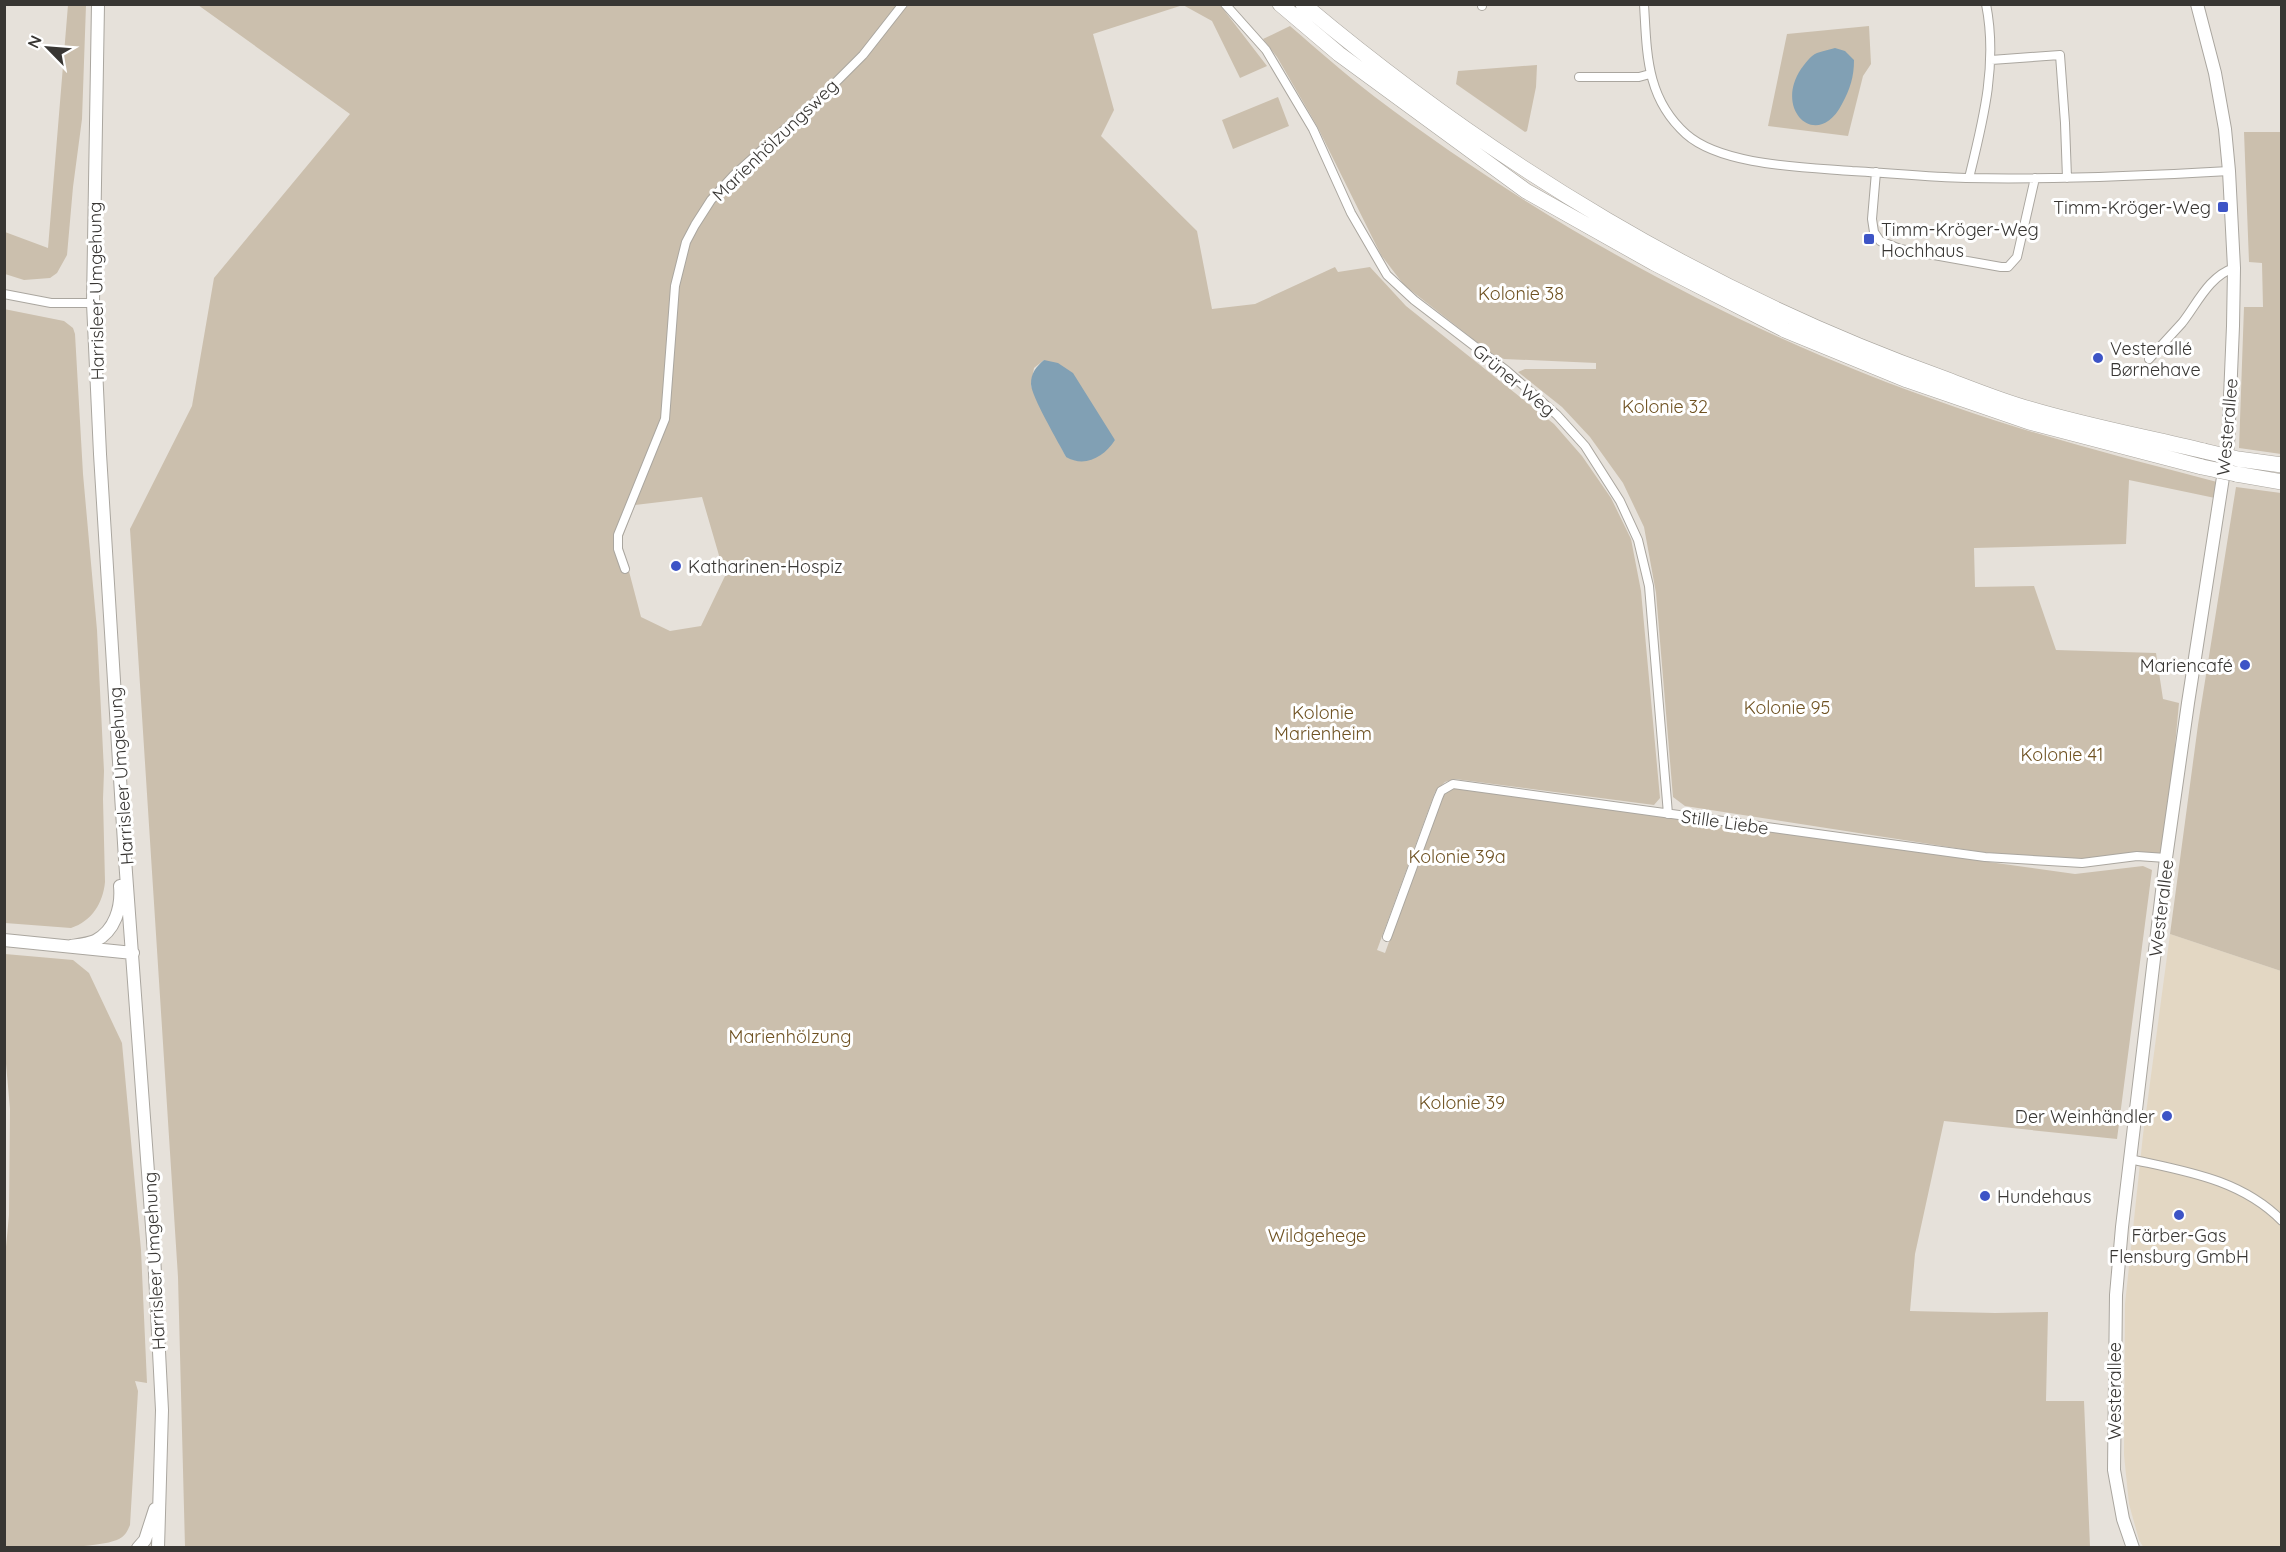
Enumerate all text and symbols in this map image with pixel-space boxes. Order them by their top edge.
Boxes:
north arrow [18,18,78,78]
text: N [23,32,46,51]
street label: Marienhölzungsweg [707,74,843,206]
place label: Timm-Kröger-Weg [2053,196,2211,219]
marker: Timm-Kröger-Weg [2216,200,2230,214]
street label: Harrisleer Umgehung [83,202,109,380]
place label: Timm-Kröger-Weg Hochhaus [1881,218,2039,262]
marker: Timm-Kröger-Weg Hochhaus [1862,232,1876,246]
park label: Kolonie 38 [1478,282,1564,305]
place label: Vesterallé Børnehave [2110,337,2201,381]
street label: Grüner Weg [1468,339,1560,421]
marker: Vesterallé Børnehave [2091,351,2105,365]
street label: Westerallee [2211,377,2243,477]
park label: Kolonie 32 [1622,395,1708,418]
place label: Katharinen-Hospiz [688,555,843,578]
marker: Katharinen-Hospiz [669,559,683,573]
place label: Mariencafé [2140,654,2233,677]
marker: Mariencafé [2238,658,2252,672]
street label: Harrisleer Umgehung [103,686,139,866]
park label: Kolonie 95 [1744,696,1830,719]
park label: Kolonie Marienheim [1274,701,1372,745]
park label: Kolonie 41 [2021,743,2103,766]
street label: Stille Liebe [1680,804,1770,840]
park label: Kolonie 39a [1408,845,1506,868]
street label: Westerallee [2144,858,2178,958]
park label: Marienhölzung [729,1025,851,1048]
park label: Kolonie 39 [1419,1091,1505,1114]
place label: Der Weinhändler [2015,1105,2155,1128]
marker: Der Weinhändler [2160,1109,2174,1123]
street label: Harrisleer Umgehung [138,1171,170,1351]
place label: Hundehaus [1997,1185,2091,1208]
marker: Hundehaus [1978,1189,1992,1203]
marker: Färber-Gas Flensburg GmbH [2172,1208,2186,1222]
park label: Wildgehege [1268,1224,1366,1247]
place label: Färber-Gas Flensburg GmbH [2109,1224,2249,1268]
street label: Westerallee [2103,1342,2126,1440]

